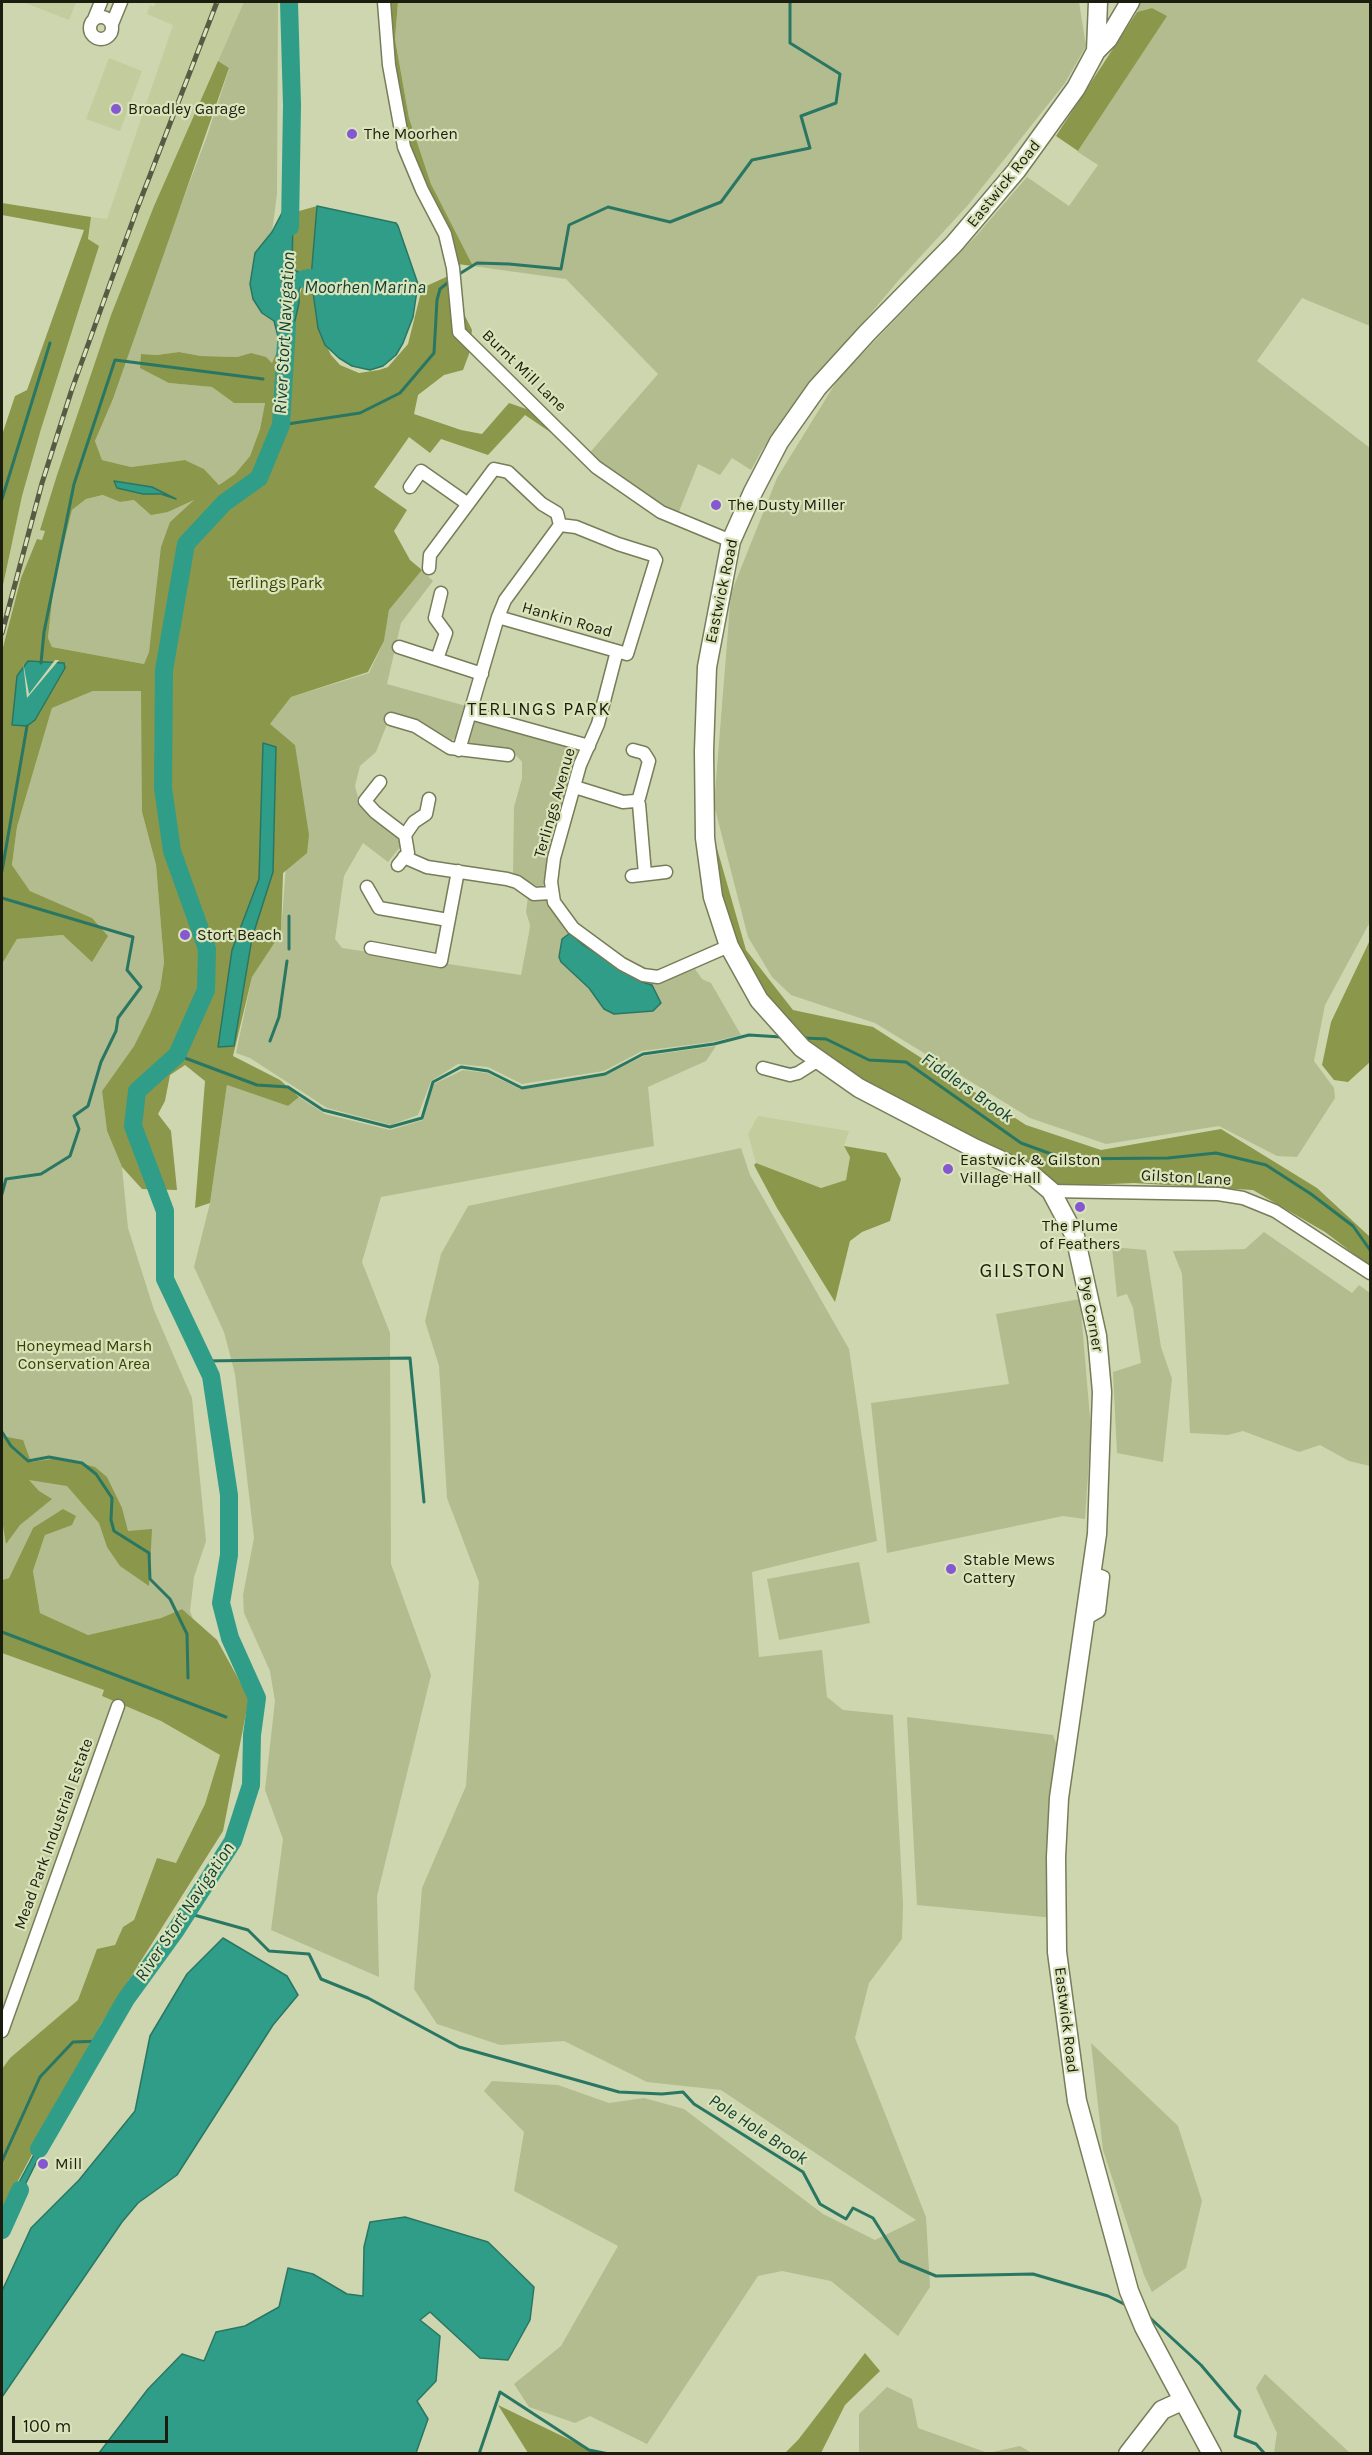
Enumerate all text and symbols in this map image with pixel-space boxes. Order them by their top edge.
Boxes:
place label: Broadley Garage [128,99,246,119]
marker: Broadley Garage [109,102,123,116]
place label: The Moorhen [364,124,458,144]
marker: The Moorhen [345,127,359,141]
street label: Eastwick Road [963,137,1045,231]
water label: River Stort Navigation [270,251,300,415]
water label: Moorhen Marina [304,277,426,299]
street label: Burnt Mill Lane [478,326,570,416]
place label: The Dusty Miller [728,495,845,515]
marker: The Dusty Miller [709,498,723,512]
street label: Eastwick Road [702,537,742,645]
park label: Terlings Park [229,573,323,593]
street label: Hankin Road [520,598,614,642]
district label: TERLINGS PARK [467,699,611,721]
street label: Terlings Avenue [530,746,580,860]
place label: Stort Beach [197,925,282,945]
marker: Stort Beach [178,928,192,942]
water label: Fiddlers Brook [917,1048,1017,1128]
place label: Eastwick & Gilston Village Hall [960,1150,1100,1188]
marker: Eastwick & Gilston Village Hall [941,1162,955,1176]
street label: Gilston Lane [1140,1166,1232,1190]
marker: The Plume of Feathers [1073,1200,1087,1214]
place label: The Plume of Feathers [1039,1216,1121,1254]
district label: GILSTON [979,1259,1067,1283]
street label: Pye Corner [1075,1275,1107,1353]
park label: Honeymead Marsh Conservation Area [16,1336,152,1374]
place label: Stable Mews Cattery [963,1550,1055,1588]
marker: Stable Mews Cattery [944,1562,958,1576]
street label: Mead Park Industrial Estate [10,1736,98,1932]
water label: River Stort Navigation [130,1838,240,1986]
street label: Eastwick Road [1050,1966,1082,2074]
water label: Pole Hole Brook [704,2090,812,2170]
place label: Mill [55,2154,82,2174]
marker: Mill [36,2157,50,2171]
scale bar [15,2404,171,2442]
text: 100 m [23,2415,71,2437]

